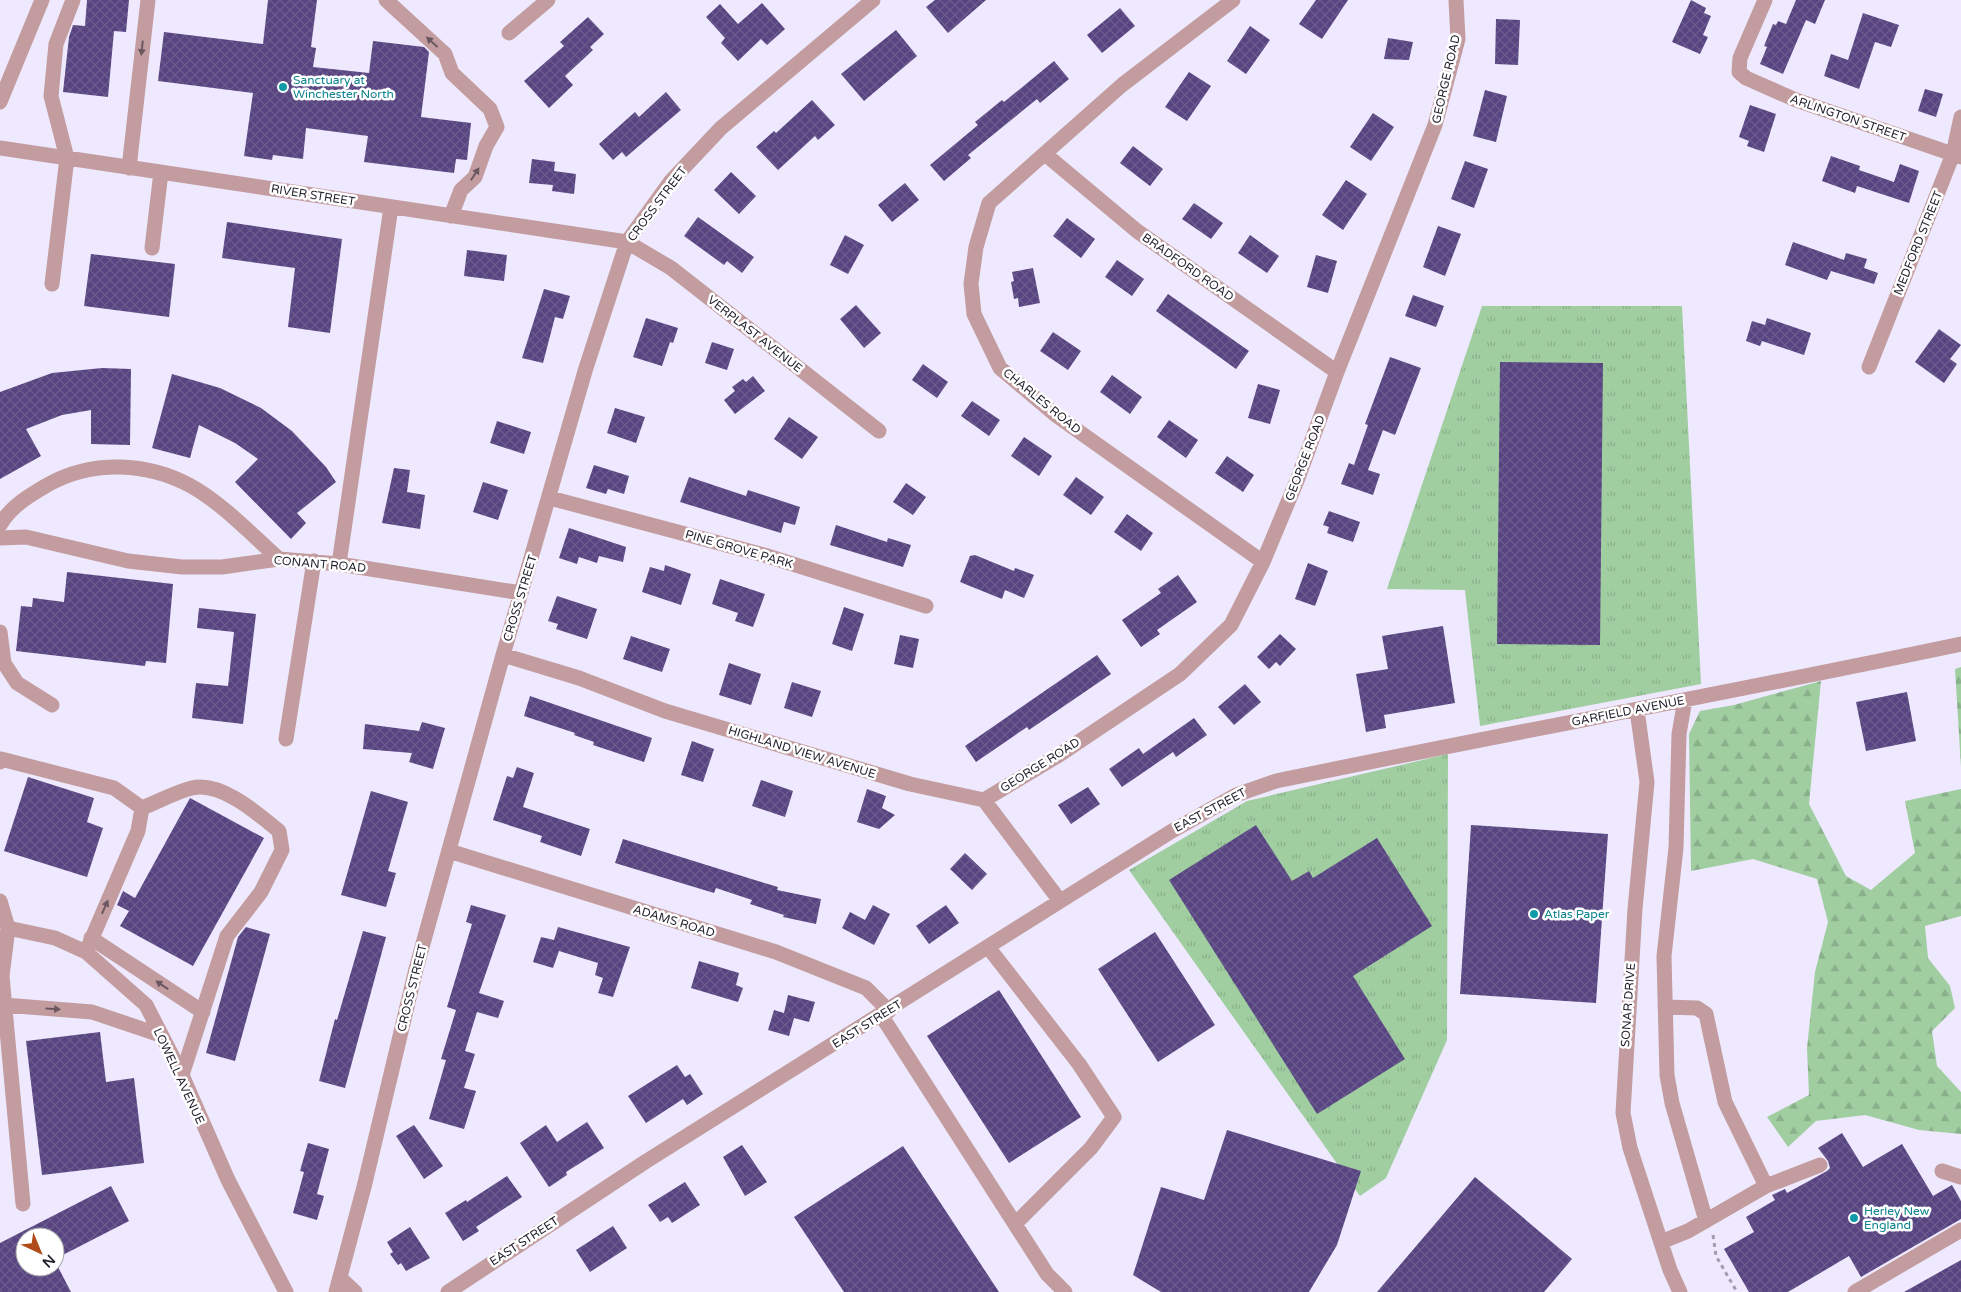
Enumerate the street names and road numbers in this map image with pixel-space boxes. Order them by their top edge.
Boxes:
street label: GEORGE ROAD [1429,33,1463,125]
street label: ARLINGTON STREET [1788,92,1908,145]
street label: CROSS STREET [624,163,690,244]
street label: RIVER STREET [270,181,357,209]
street label: MEDFORD STREET [1891,188,1946,297]
street label: BRADFORD ROAD [1140,230,1236,304]
street label: VERPLAST AVENUE [705,293,805,376]
street label: CHARLES ROAD [1000,365,1084,437]
street label: GEORGE ROAD [1282,413,1328,503]
street label: PINE GROVE PARK [684,527,794,571]
street label: CROSS STREET [500,552,540,643]
street label: CONANT ROAD [273,553,367,575]
street label: GARFIELD AVENUE [1570,693,1686,729]
street label: HIGHLAND VIEW AVENUE [727,723,878,781]
street label: GEORGE ROAD [998,735,1082,795]
street label: EAST STREET [1172,785,1249,835]
street label: ADAMS ROAD [631,902,717,940]
street label: CROSS STREET [394,942,430,1033]
street label: SONAR DRIVE [1618,962,1638,1048]
street label: EAST STREET [830,997,905,1051]
street label: LOWELL AVENUE [151,1026,208,1126]
street label: EAST STREET [487,1213,562,1268]

